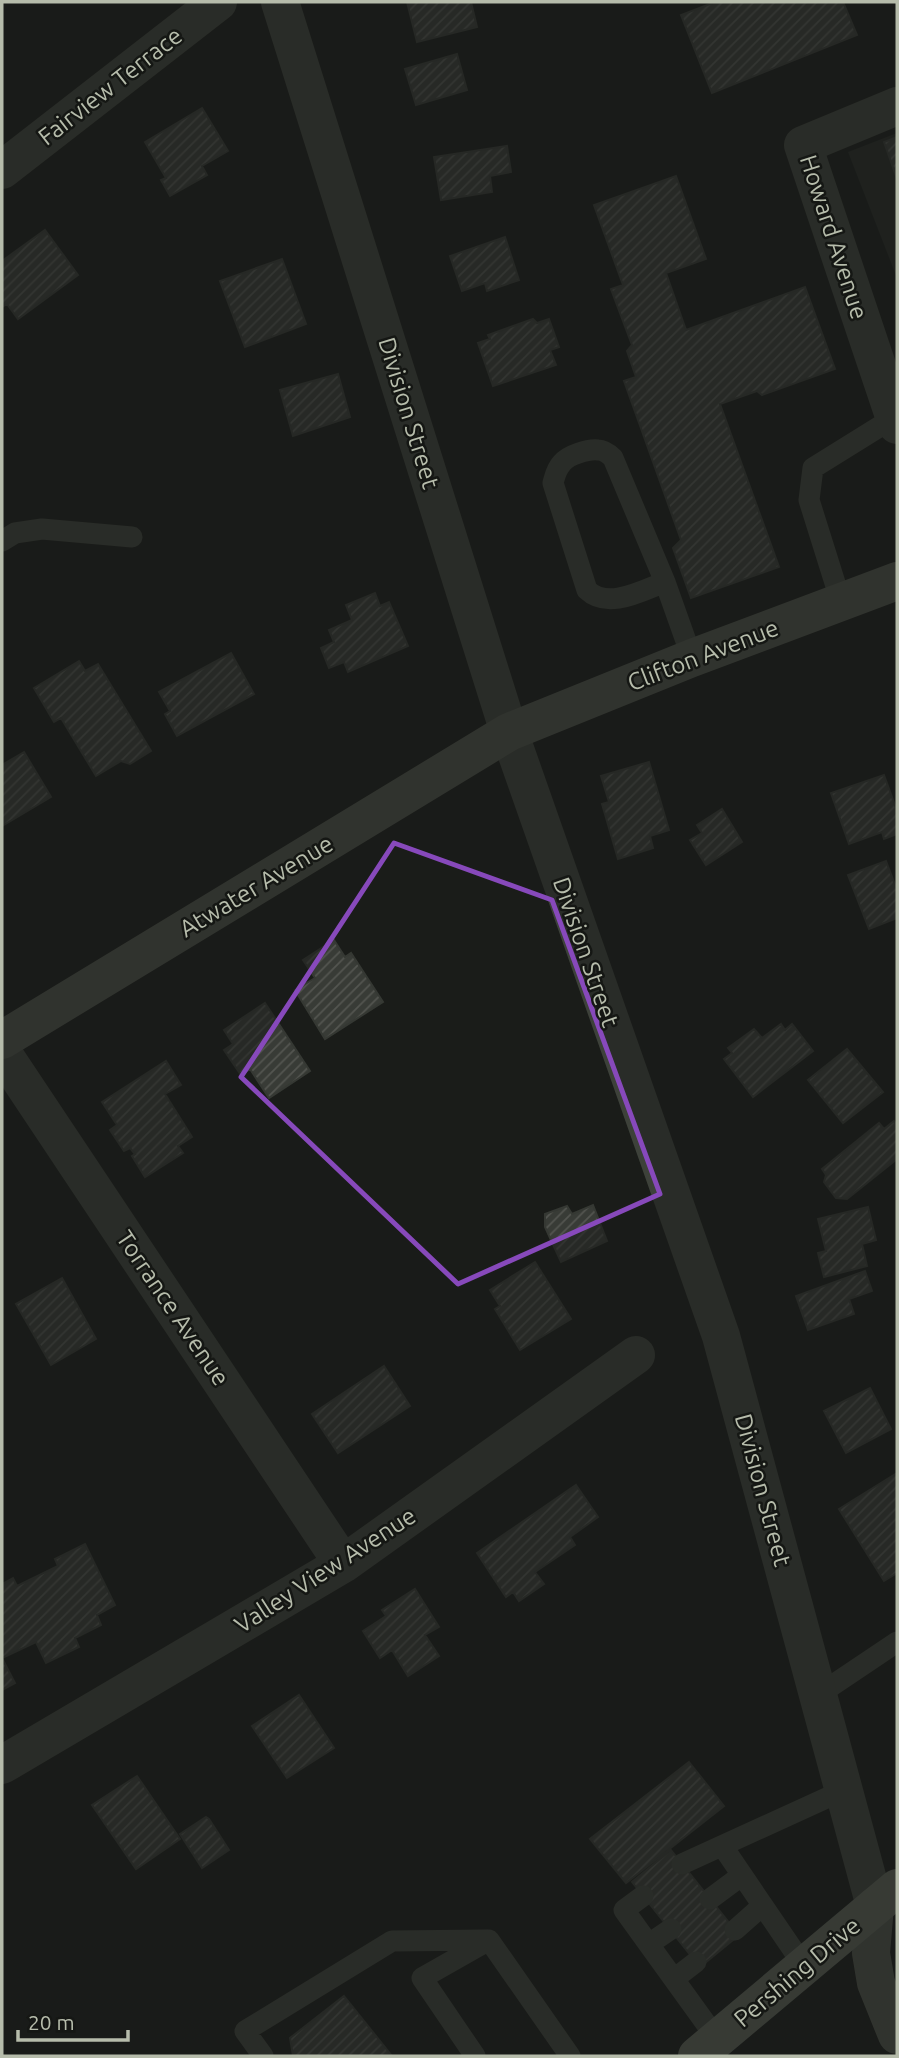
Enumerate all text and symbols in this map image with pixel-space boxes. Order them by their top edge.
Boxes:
street label: Fairview Terrace [33,22,187,150]
street label: Howard Avenue [795,151,873,323]
street label: Division Street [373,334,445,492]
street label: Clifton Avenue [624,614,782,696]
street label: Atwater Avenue [174,830,338,942]
street label: Division Street [548,873,624,1031]
street label: Torrance Avenue [111,1225,235,1391]
street label: Division Street [730,1411,796,1570]
street label: Valley View Avenue [230,1501,420,1639]
street label: Pershing Drive [729,1912,865,2032]
scale bar [18,1998,128,2042]
text: 20 m [28,2010,75,2034]

